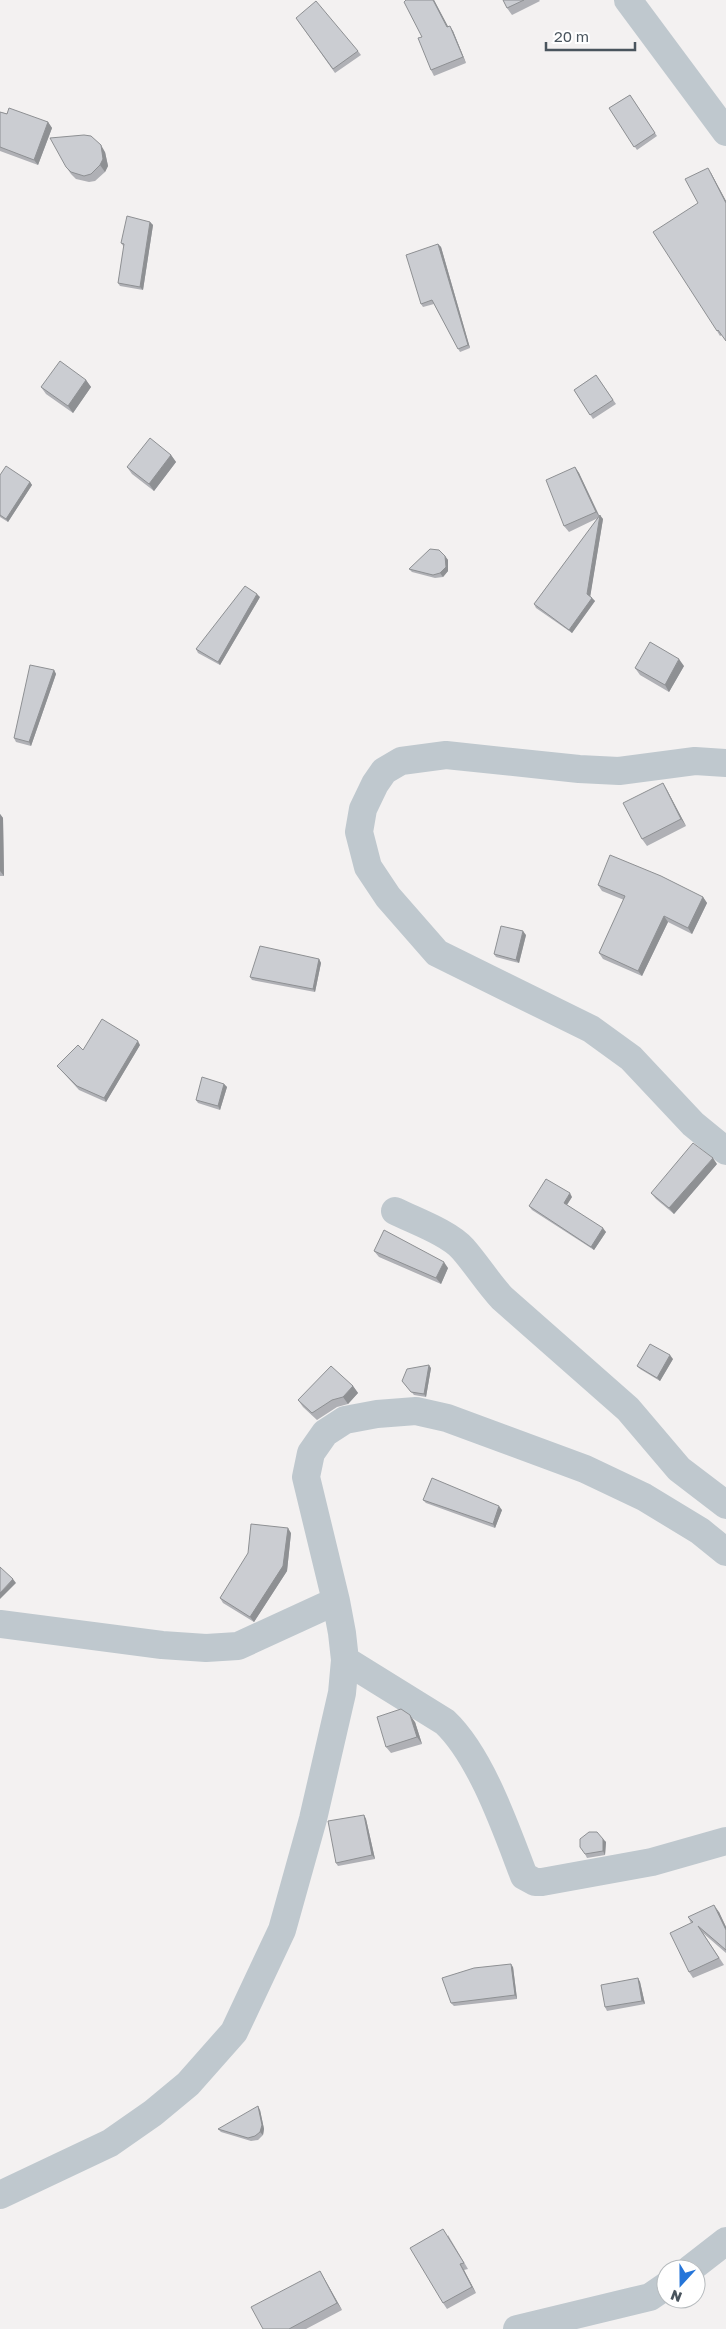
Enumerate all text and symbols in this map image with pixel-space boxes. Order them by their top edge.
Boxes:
scale bar [546,20,635,52]
text: 20 m [554,27,589,45]
north arrow [656,2259,706,2309]
text: N [668,2287,684,2306]

